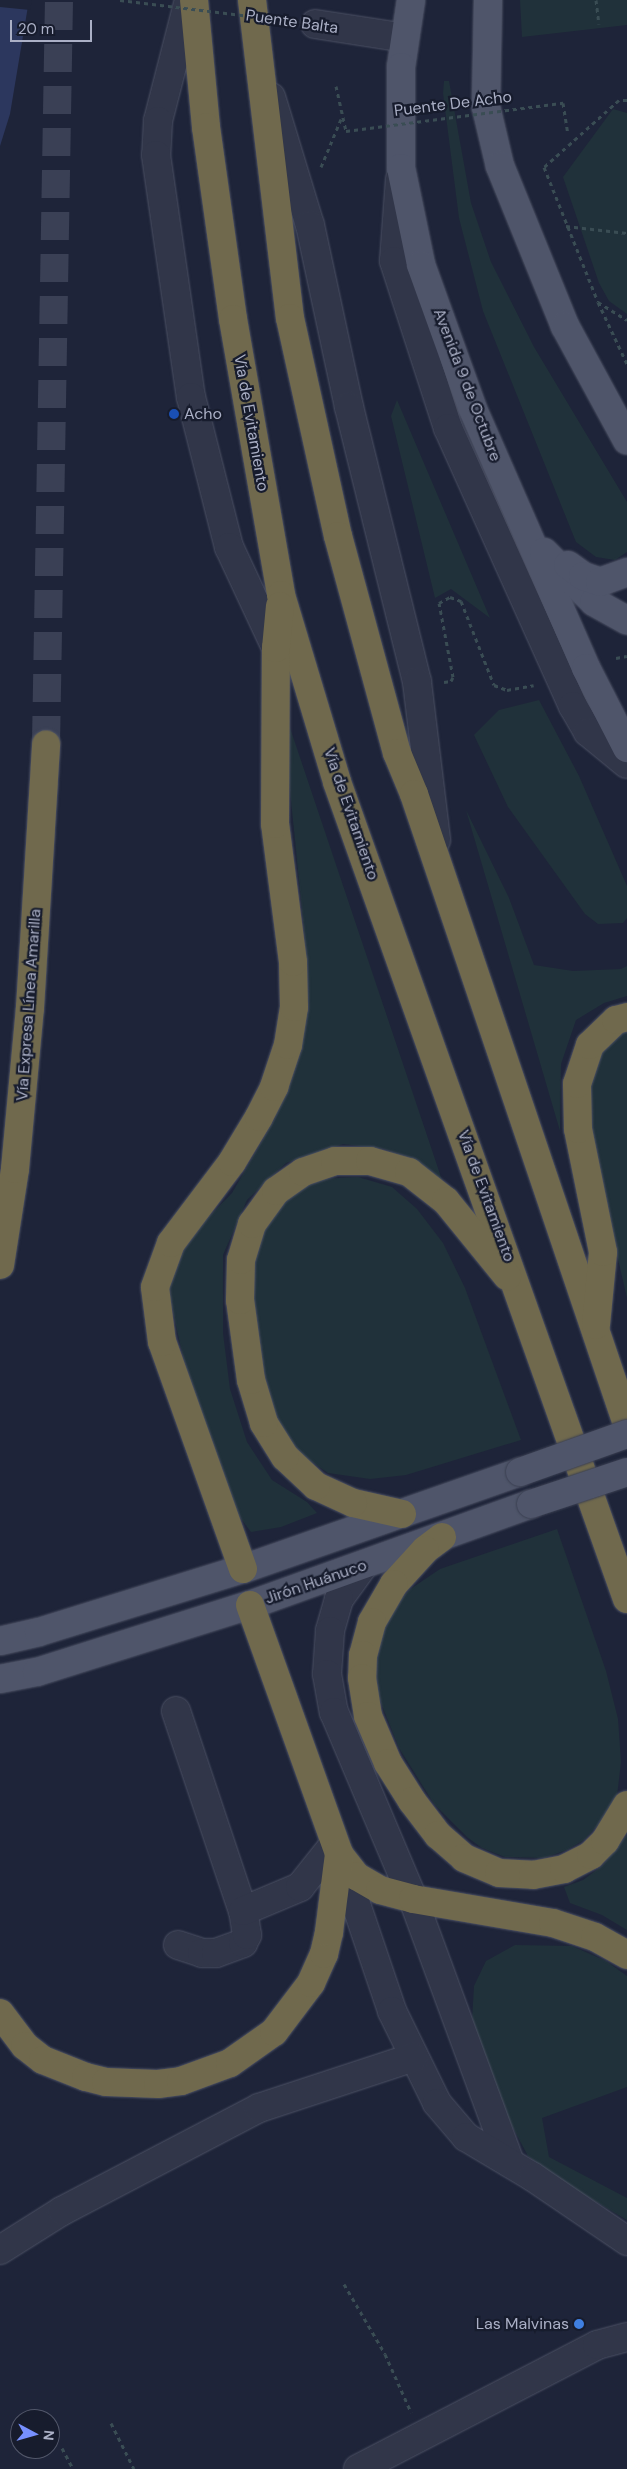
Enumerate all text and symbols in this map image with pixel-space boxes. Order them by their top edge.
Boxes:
street label: Puente Balta [245,6,339,38]
scale bar [12,10,95,42]
text: 20 m [18,19,54,39]
street label: Puente De Acho [393,87,513,121]
street label: Avenida 9 de Octubre [429,306,505,464]
street label: Vía de Evitamiento [229,353,273,493]
place label: Acho [184,404,222,424]
marker: Acho [168,408,180,420]
street label: Vía de Evitamiento [319,745,383,883]
street label: Vía Expresa Línea Amarilla [13,908,45,1102]
street label: Vía de Evitamiento [453,1128,519,1264]
street label: Jirón Huánuco [263,1556,369,1608]
place label: Las Malvinas [476,2314,569,2334]
marker: Las Malvinas [573,2318,585,2330]
north arrow [10,2409,60,2459]
text: N [39,2429,58,2441]

